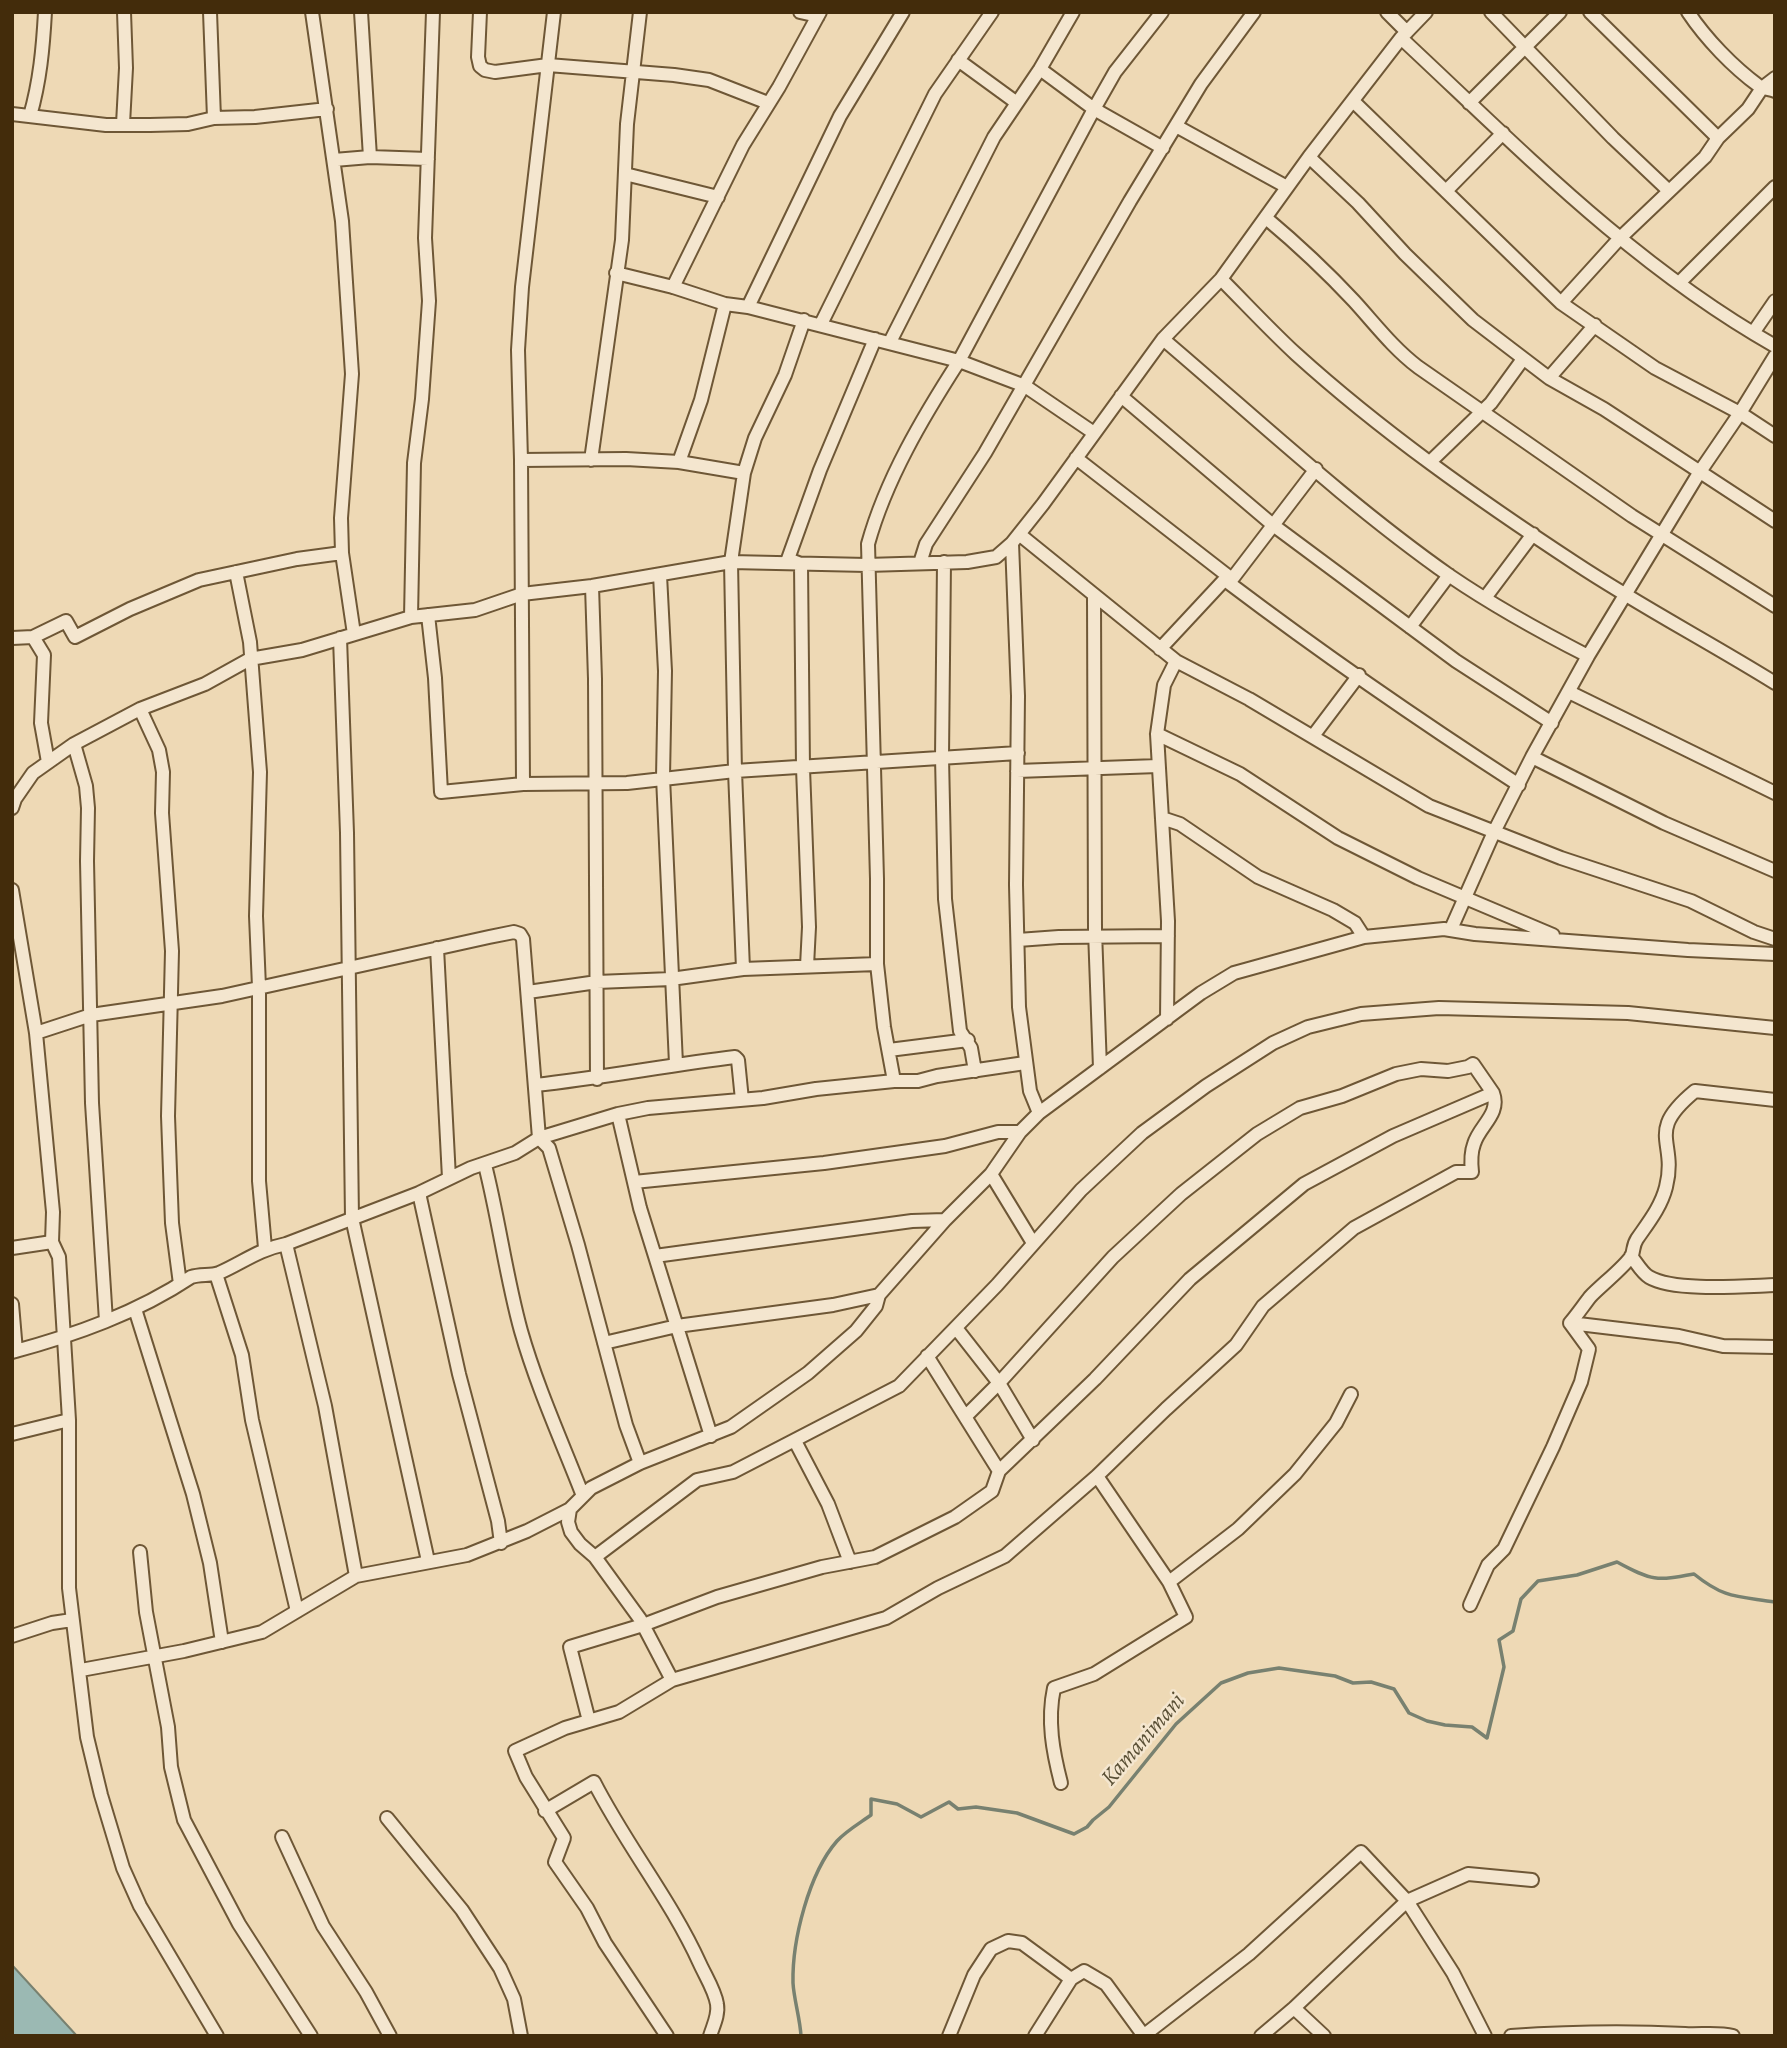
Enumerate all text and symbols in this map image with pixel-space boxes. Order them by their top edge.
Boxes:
water label: Kamanimani [1096,1688,1192,1792]

